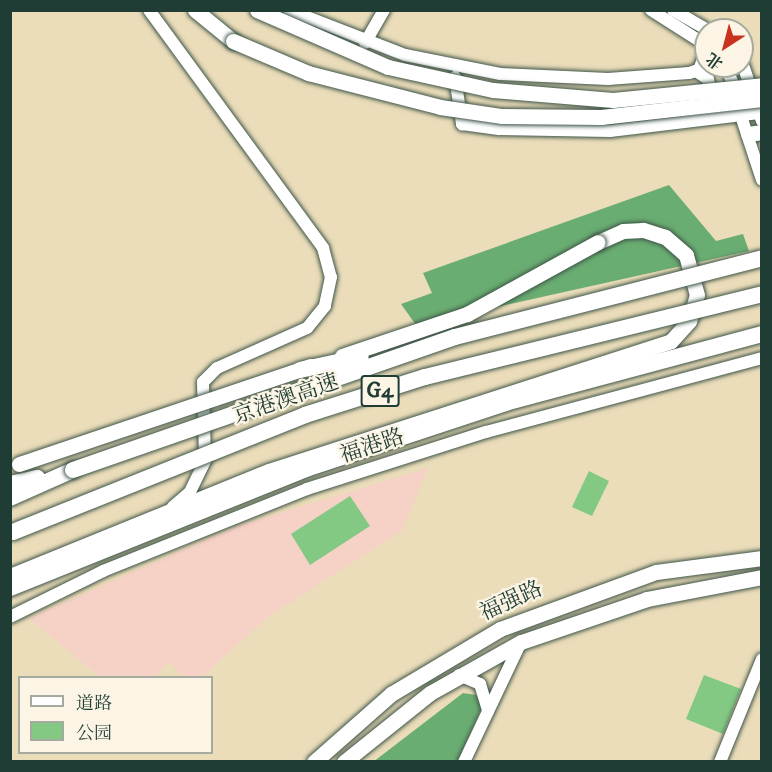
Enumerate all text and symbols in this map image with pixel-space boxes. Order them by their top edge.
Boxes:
north arrow [694,18,754,78]
text: 北 [702,48,727,74]
street label: 京港澳高速 [230,369,342,429]
road number: G4 [360,373,400,409]
street label: 福港路 [337,423,407,469]
street label: 福强路 [475,576,547,626]
legend [18,676,213,754]
text: 道路 [76,693,112,715]
text: 公园 [76,723,112,745]

